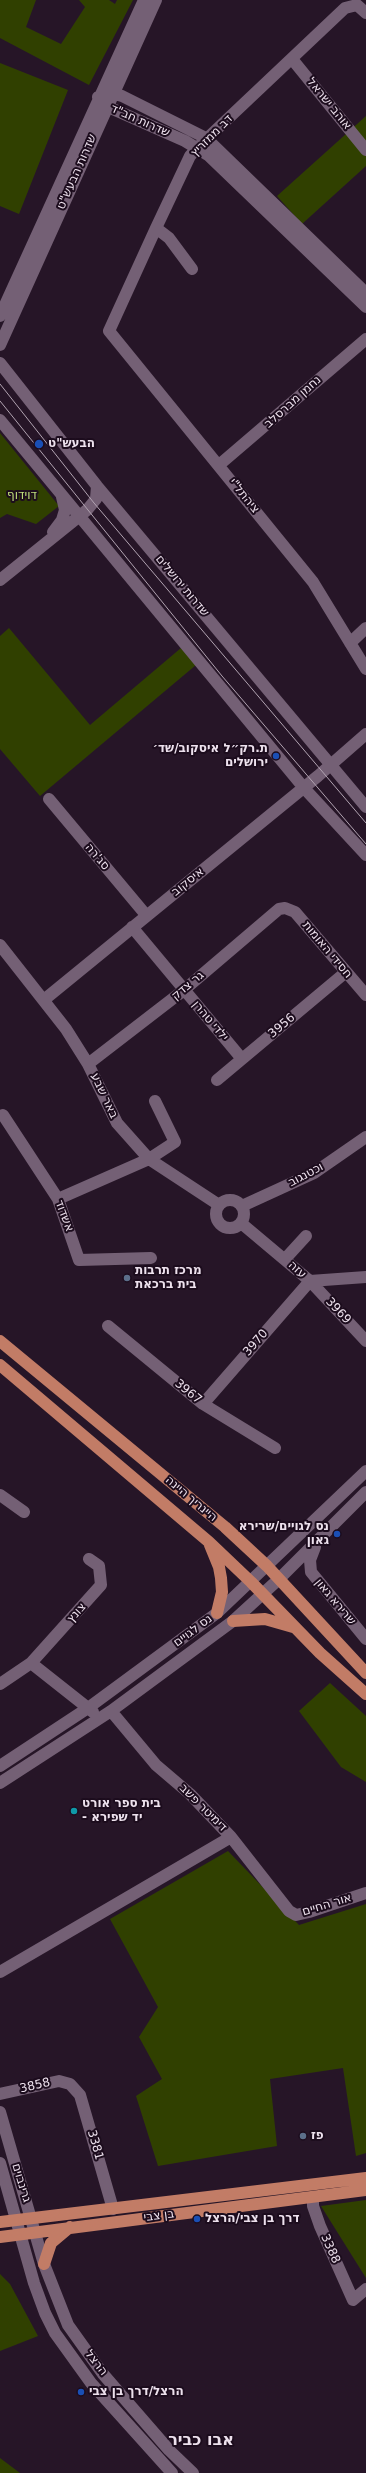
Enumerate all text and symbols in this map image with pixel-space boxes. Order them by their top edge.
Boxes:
street label: אוהב ישראל [304,75,354,133]
street label: שדרות חב"ד [108,101,172,141]
street label: דב ממזריץ [188,112,236,160]
street label: שדרות הבעש"ט [54,132,100,212]
street label: נחמן מברסלב [262,373,324,431]
place label: הבעש"ט [48,437,95,451]
marker: הבעש"ט [33,438,45,450]
street label: ציהתל"י [226,476,262,516]
park label: דוידוף [7,489,37,503]
street label: שדרות ירושלים [152,552,212,620]
place label: ת.רק״ל איסקוב/שד׳ ירושלים [153,742,268,770]
marker: ת.רק״ל איסקוב/שד׳ ירושלים [271,751,281,761]
street label: סג'רה [82,841,112,873]
street label: איסקוב [169,865,207,899]
street label: חסידי האומות [299,919,355,981]
street label: גר צדק [169,968,207,1004]
street label: ילדי טהרן [189,998,231,1044]
street label: 3956 [266,1011,298,1041]
street label: באר שבע [87,1071,121,1121]
street label: וכטנגוב [286,1160,326,1190]
street label: אשדוד [51,1198,77,1234]
street label: עזה [285,1258,309,1282]
place label: מרכז תרבות בית ברכאת [135,1264,202,1292]
marker: מרכז תרבות בית ברכאת [122,1273,132,1283]
street label: 3969 [322,1295,354,1327]
street label: 3970 [241,1327,271,1359]
street label: 3967 [172,1377,204,1407]
street label: היינריך היינה [162,1473,220,1525]
place label: נס לגויים/שרירא גאון [239,1520,329,1548]
marker: נס לגויים/שרירא גאון [332,1529,342,1539]
street label: שרירא גאון [311,1576,359,1628]
street label: צונץ [64,1600,90,1626]
street label: נס לגויים [171,1612,215,1650]
street label: דימיטר פשב [176,1781,230,1835]
place label: בית ספר אורט - יד שפירא [82,1797,161,1825]
marker: בית ספר אורט - יד שפירא [69,1806,79,1816]
street label: אור החיים [301,1891,353,1919]
street label: 3858 [19,2076,51,2096]
street label: 3381 [84,2128,106,2162]
place label: פז [311,2129,324,2143]
marker: פז [298,2131,308,2141]
street label: גרינבוים [8,2162,34,2204]
street label: בן צבי [143,2207,175,2225]
place label: דרך בן צבי/הרצל [205,2212,300,2226]
marker: דרך בן צבי/הרצל [192,2214,202,2224]
street label: 3388 [317,2232,343,2266]
street label: הרצל [82,2347,110,2379]
place label: הרצל/דרך בן צבי [89,2385,184,2399]
marker: הרצל/דרך בן צבי [76,2387,86,2397]
district label: אבו כביר [168,2431,234,2451]

